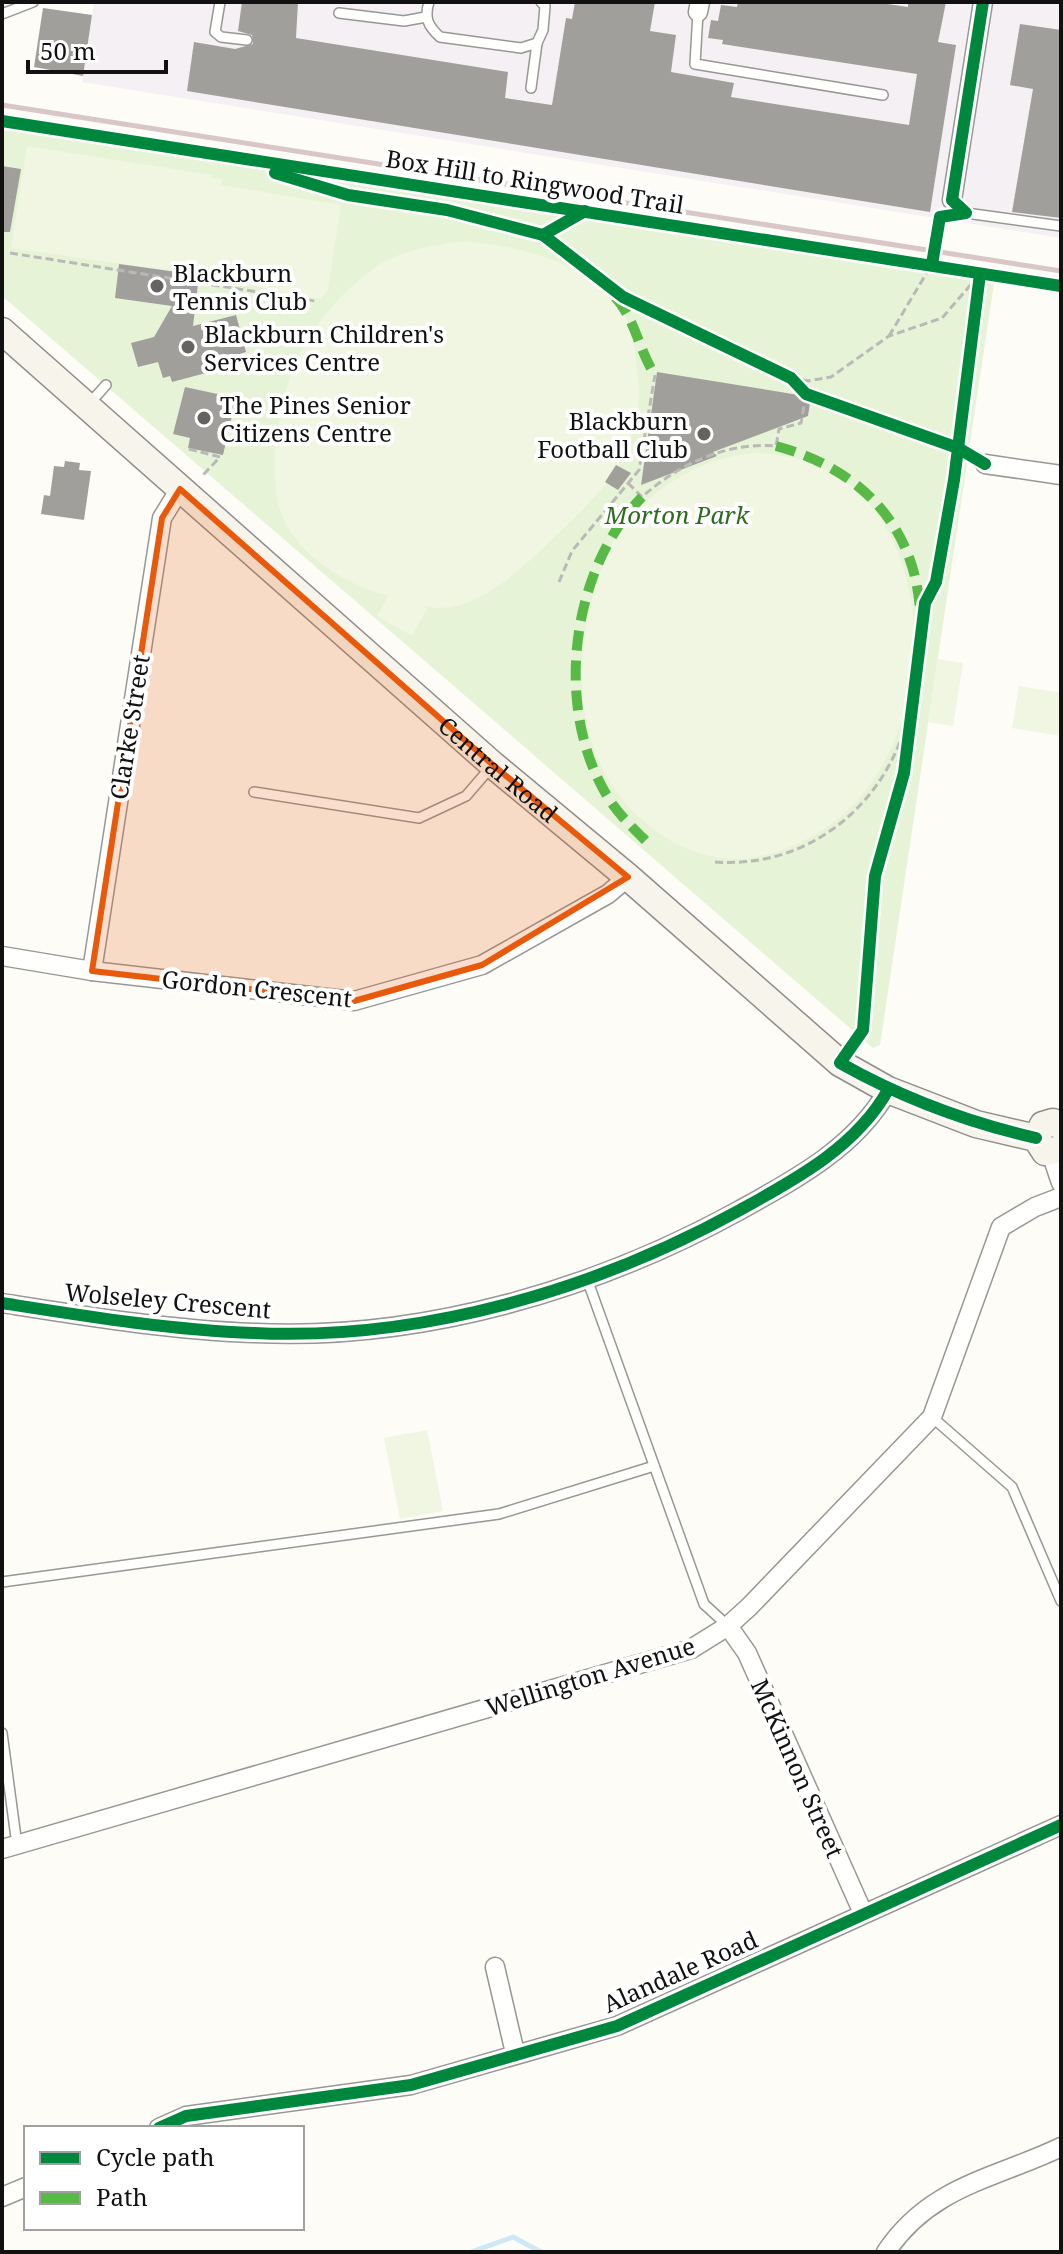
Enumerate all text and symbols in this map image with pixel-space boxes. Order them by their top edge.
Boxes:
scale bar [28,24,166,74]
text: 50 m [40,34,96,67]
street label: Box Hill to Ringwood Trail [384,141,687,221]
place label: Blackburn Tennis Club [173,256,307,317]
marker: Blackburn Tennis Club [148,277,166,295]
place label: Blackburn Children's Services Centre [204,317,444,378]
marker: Blackburn Children's Services Centre [179,338,197,356]
place label: The Pines Senior Citizens Centre [220,388,411,449]
place label: Blackburn Football Club [537,404,688,465]
marker: The Pines Senior Citizens Centre [195,409,213,427]
marker: Blackburn Football Club [695,425,713,443]
park label: Morton Park [604,498,751,531]
street label: Clarke Street [101,652,157,802]
street label: Central Road [432,708,566,829]
street label: Gordon Crescent [160,962,354,1014]
street label: Wolseley Crescent [63,1275,273,1325]
street label: Wellington Avenue [481,1628,699,1724]
street label: McKinnon Street [744,1673,852,1863]
street label: Alandale Road [597,1922,763,2020]
legend [24,2126,304,2230]
text: Cycle path [96,2140,215,2173]
text: Path [96,2180,148,2213]

